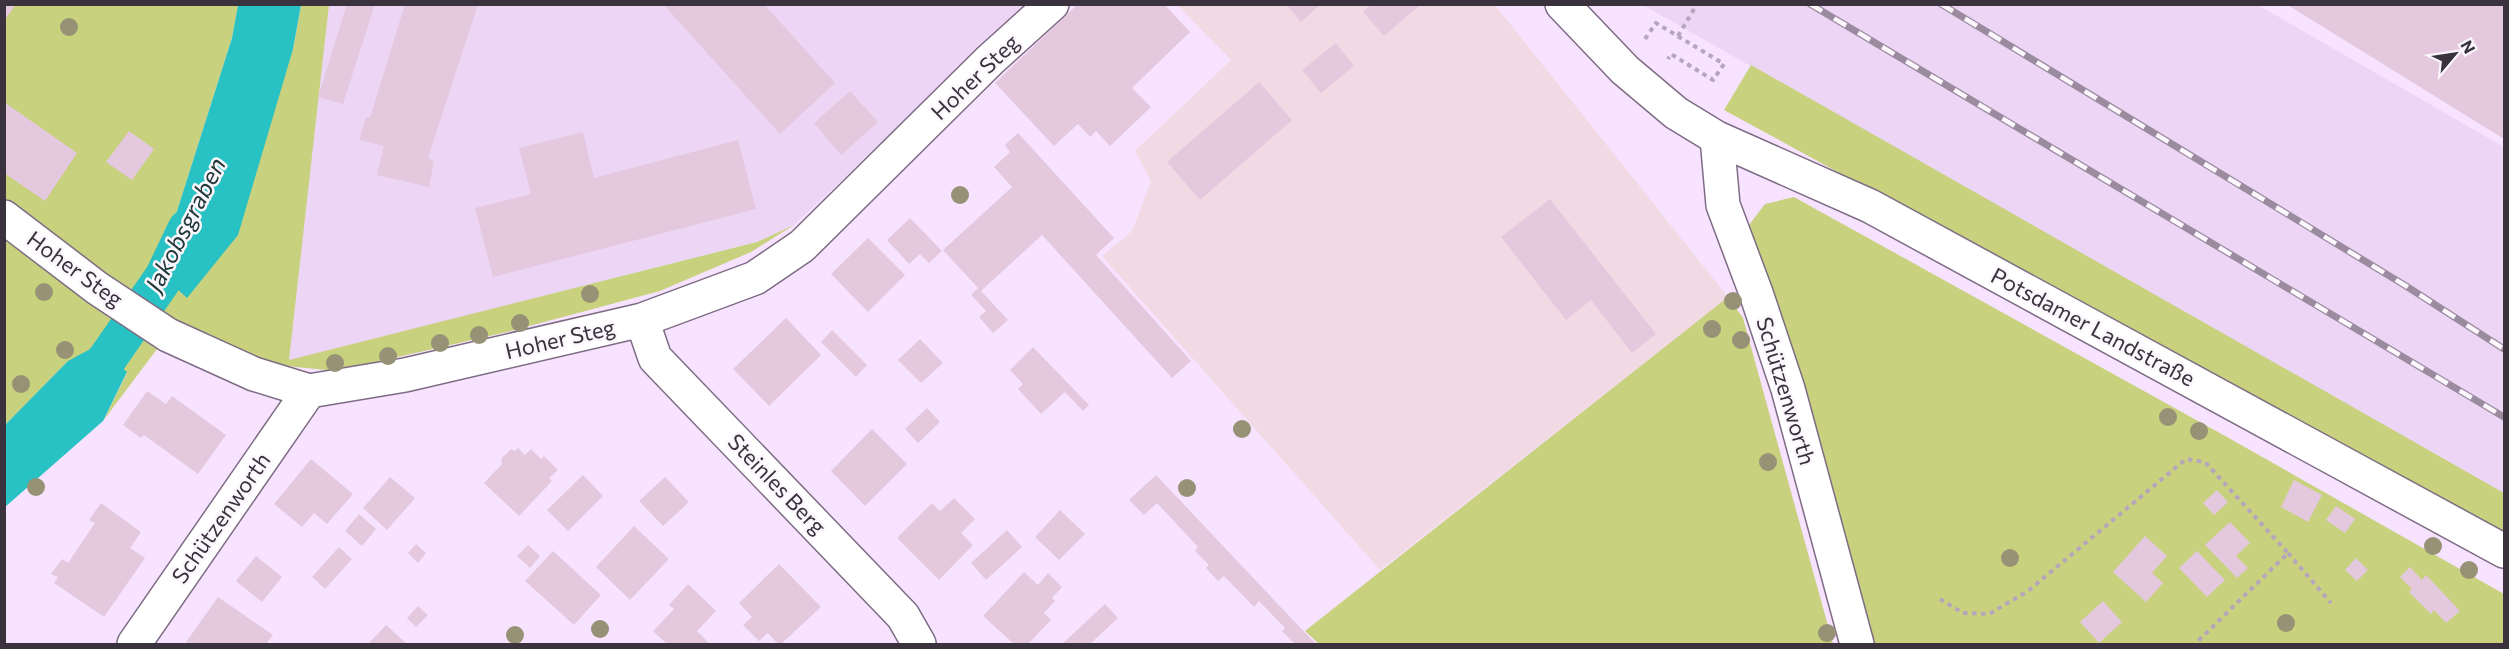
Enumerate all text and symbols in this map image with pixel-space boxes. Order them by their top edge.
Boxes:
north arrow [2425,24,2485,84]
street label: Hoher Steg [925,28,1024,125]
text: N [2457,37,2480,56]
water label: Jakobsgraben [138,152,231,298]
street label: Hoher Steg [22,225,129,312]
street label: Potsdamer Landstraße [1987,261,2200,392]
street label: Hoher Steg [502,313,618,364]
street label: Schützenworth [1751,314,1822,468]
street label: Steinles Berg [723,428,832,540]
street label: Schützenworth [166,447,276,588]

